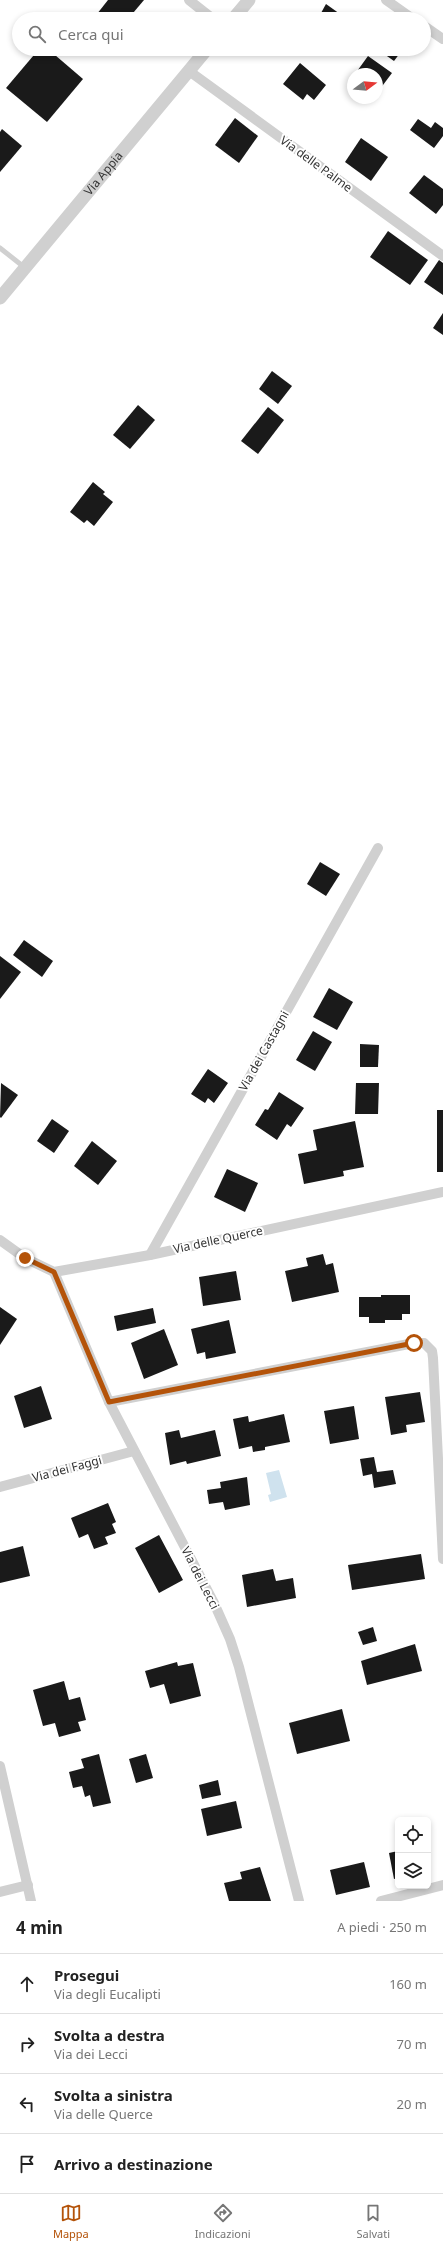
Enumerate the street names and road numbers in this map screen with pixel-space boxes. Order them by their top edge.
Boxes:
street label: Via delle Palme [277,132,356,196]
street label: Via Appia [80,147,126,199]
street label: Via dei Castagni [234,1007,293,1094]
street label: Via delle Querce [172,1222,264,1257]
street label: Via dei Faggi [30,1451,104,1486]
street label: Via dei Lecci [177,1544,223,1612]

